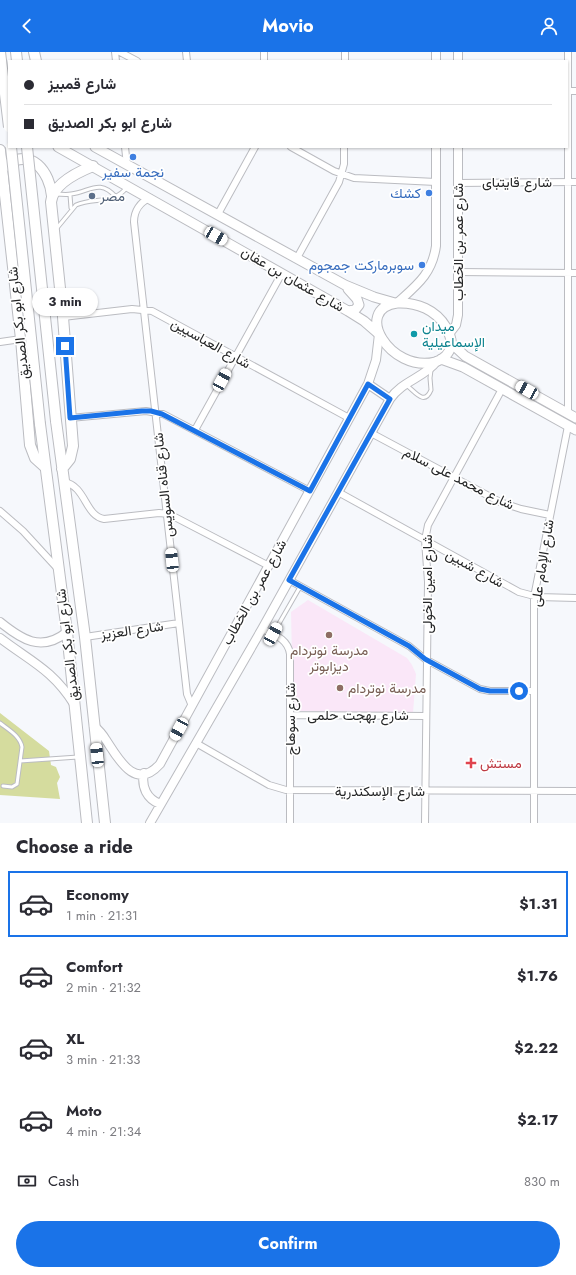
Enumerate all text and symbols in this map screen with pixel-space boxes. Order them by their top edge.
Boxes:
text: Movio [262,13,314,39]
icon: back [16,15,38,37]
icon: person [538,15,560,37]
text: شارع قمبيز [48,73,116,95]
text: شارع ابو بكر الصديق [48,112,172,134]
marker: نجمة سفير [128,152,138,162]
place label: نجمة سفير [101,162,164,182]
street label: شارع قايتباى [482,172,552,193]
place label: كشك [390,183,421,203]
street label: شارع عمر بن الخطاب [448,183,469,301]
place label: مصر [99,186,125,206]
marker: كشك [424,188,434,198]
marker: مصر [87,191,97,201]
car [203,225,229,247]
street label: شارع عثمان بن عفان [237,241,348,317]
place label: سوبرماركت جمجوم [309,255,414,275]
marker: سوبرماركت جمجوم [417,260,427,270]
street label: شارع ابو بكر الصديق [2,266,35,380]
callout: 3 min [32,288,98,316]
text: 3 min [48,292,82,311]
street label: شارع العباسيين [167,313,255,374]
place label: ميدان الإسماعيلية [422,316,485,352]
marker: ميدان الإسماعيلية [409,329,419,339]
route end [56,337,74,355]
car [211,367,233,393]
car [514,379,540,401]
street label: شارع قناه السويس [148,432,179,538]
street label: شارع محمد على سلام [400,441,518,515]
street label: شارع الإمام على [525,518,560,608]
street label: شارع امين الخولى [417,534,438,634]
street label: شارع عمر بن الخطاب [217,536,292,649]
street label: شارع شبين [442,544,508,593]
car [165,547,179,573]
street label: شارع ابو بكر الصديق [50,588,85,702]
street label: شارع العزيز [98,616,165,645]
car [262,621,284,647]
marker: مدرسة نوتردام ديزابوتر [324,630,334,640]
place label: مدرسة نوتردام ديزابوتر [290,640,368,676]
place label: مدرسة نوتردام [348,678,426,698]
route start [510,682,528,700]
street label: شارع سوهاج [280,683,301,755]
marker: مدرسة نوتردام [335,683,345,693]
street label: شارع بهجت حلمى [307,705,409,726]
car [168,716,190,742]
car [90,742,104,768]
place label: مستش [480,753,522,773]
marker: مستش [465,757,477,769]
street label: شارع الإسكندرية [335,781,425,802]
text: Choose a ride [16,834,133,860]
text: Economy [66,884,129,906]
icon: car [18,886,54,922]
text: $1.31 [519,893,558,915]
text: 1 min · 21:31 [66,906,138,925]
text: Comfort [66,956,123,978]
icon: car [18,958,54,994]
text: $1.76 [517,965,558,987]
text: 2 min · 21:32 [66,978,141,997]
text: XL [66,1028,84,1050]
icon: car [18,1030,54,1066]
text: $2.22 [514,1037,558,1059]
text: 3 min · 21:33 [66,1050,140,1069]
text: Moto [66,1100,102,1122]
icon: car [18,1102,54,1138]
text: $2.17 [517,1109,558,1131]
text: 4 min · 21:34 [66,1122,141,1141]
icon: cash [16,1170,38,1192]
text: Cash [48,1170,79,1192]
text: 830 m [524,1172,560,1191]
button: Confirm [16,1221,560,1267]

